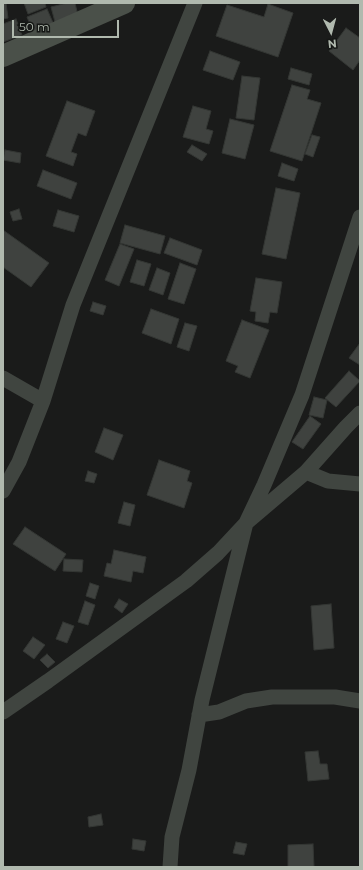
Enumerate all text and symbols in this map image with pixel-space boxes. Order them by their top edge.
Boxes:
scale bar [14,12,121,38]
north arrow [311,12,351,52]
text: 50 m [19,19,50,34]
text: N [327,37,337,51]

